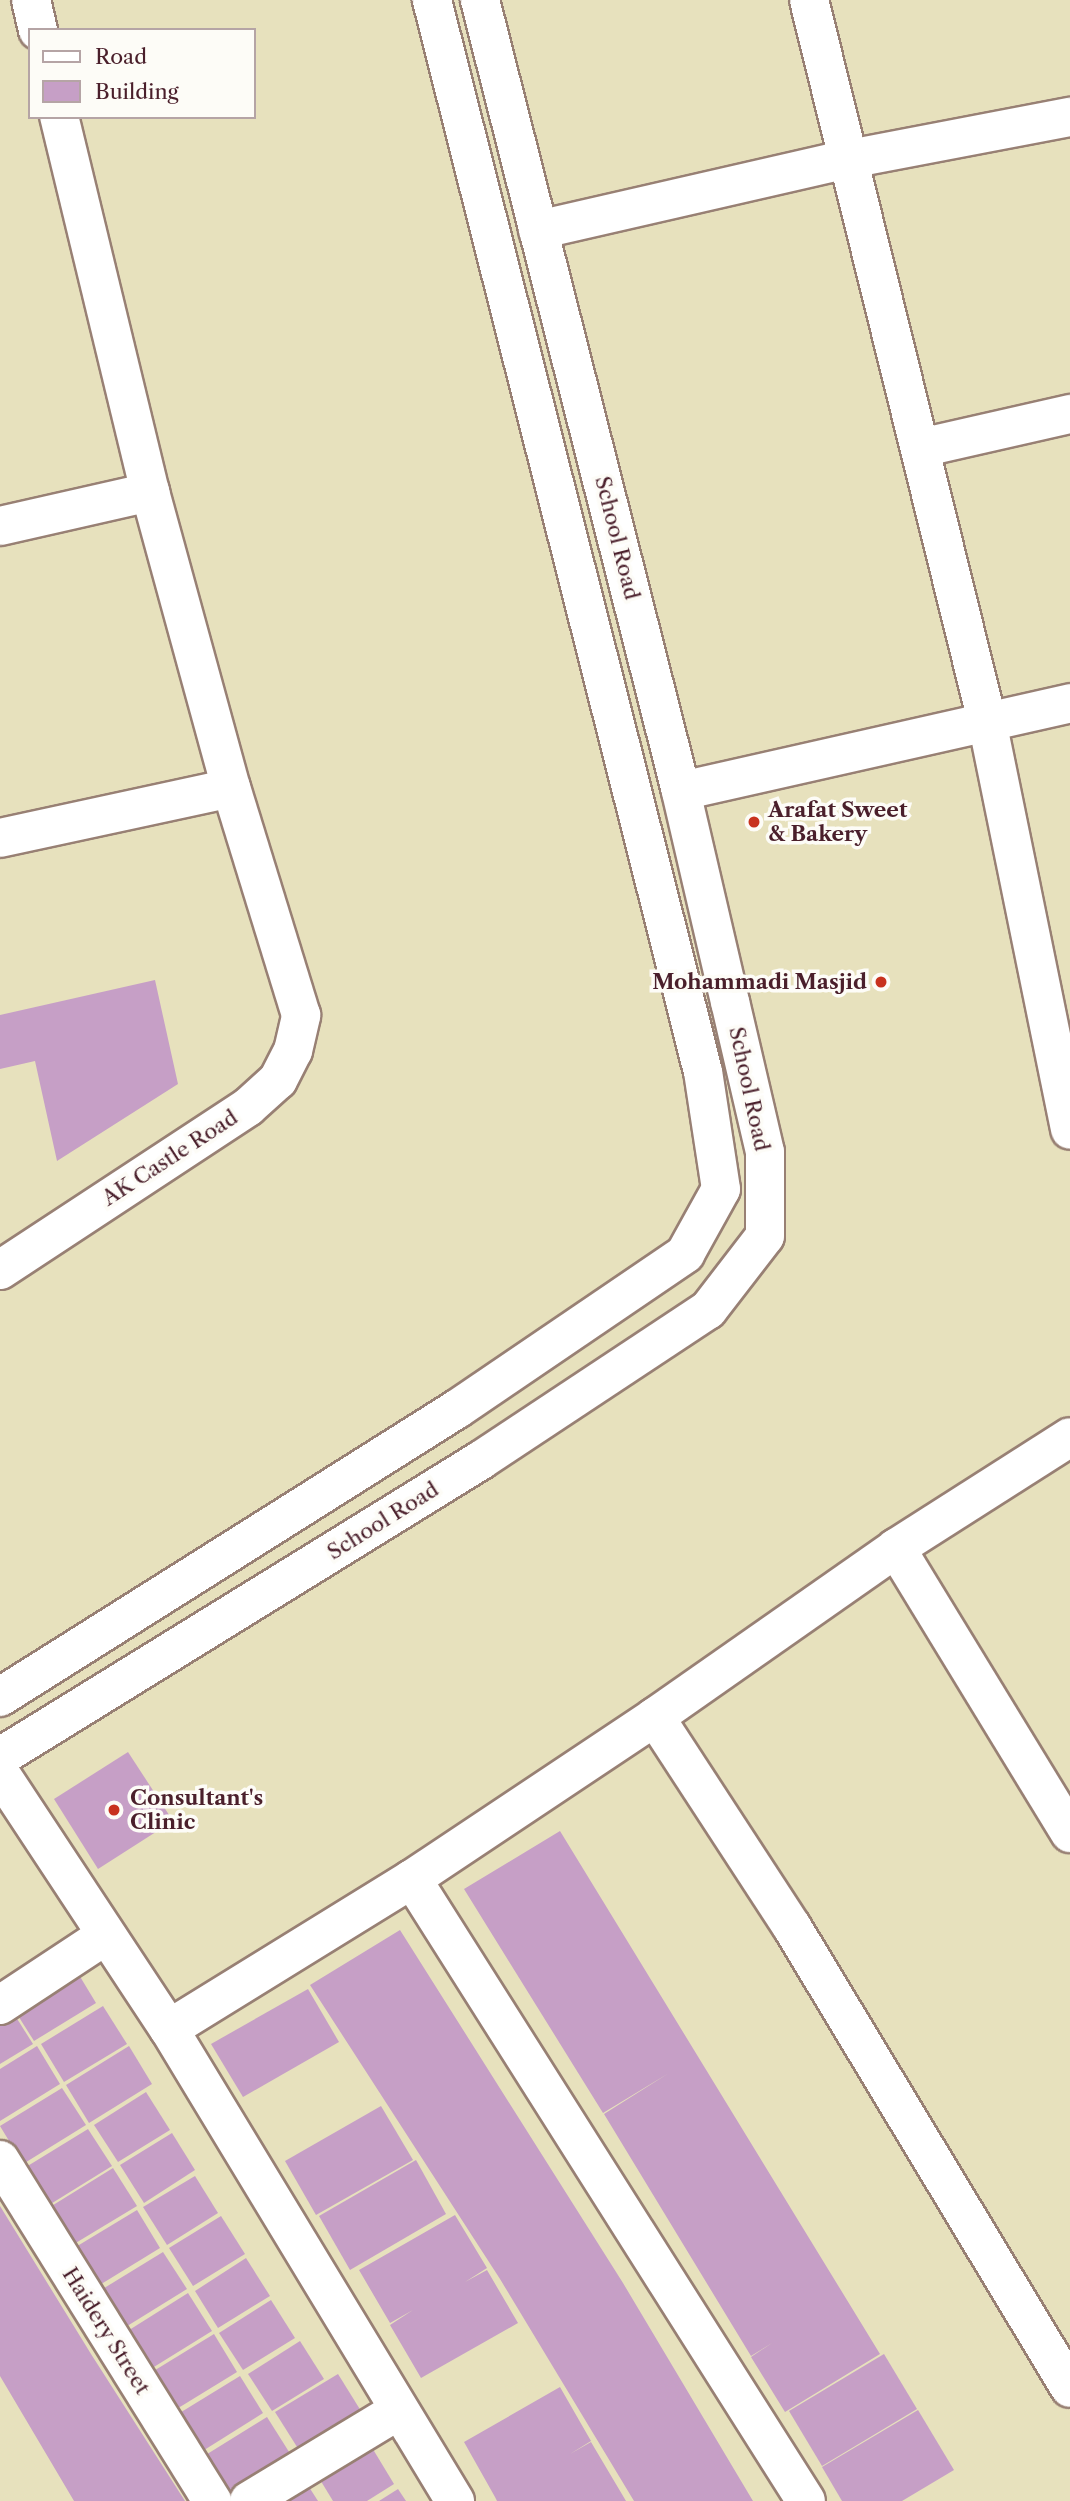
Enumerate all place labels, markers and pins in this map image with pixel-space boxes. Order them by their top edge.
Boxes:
place label: Arafat Sweet & Bakery [768,797,907,847]
marker: Arafat Sweet & Bakery [746,814,762,830]
place label: Mohammadi Masjid [652,969,867,995]
marker: Mohammadi Masjid [873,974,889,990]
place label: Consultant's Clinic [130,1785,263,1835]
marker: Consultant's Clinic [104,1800,124,1820]

